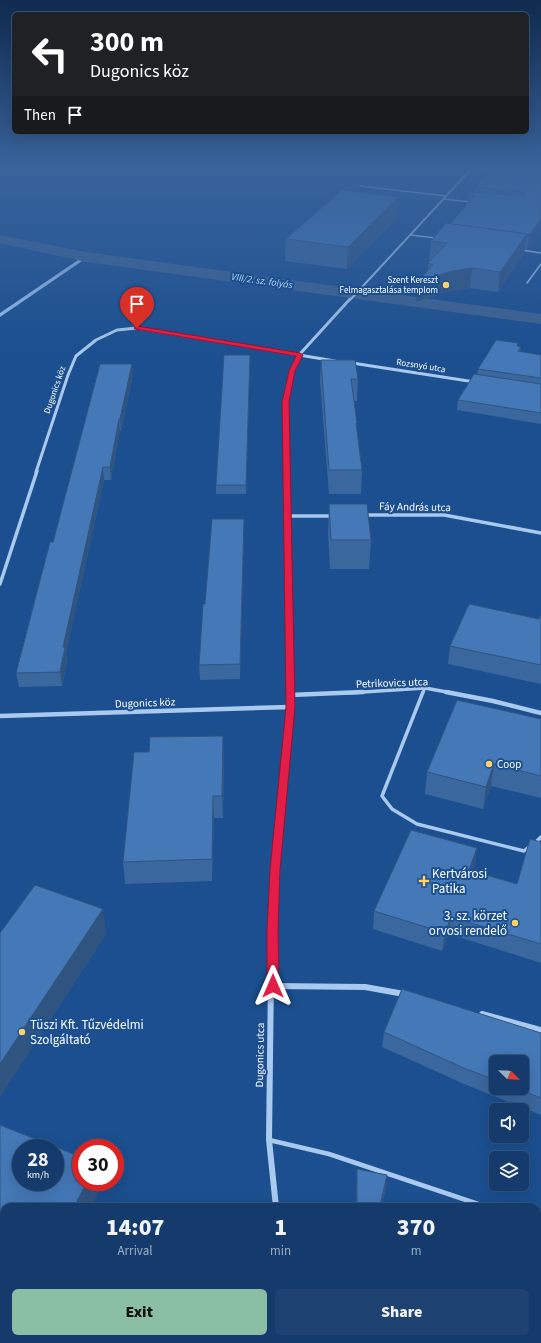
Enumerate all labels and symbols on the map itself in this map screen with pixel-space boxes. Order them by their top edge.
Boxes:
water label: VIII/2. sz. folyás [230,270,294,292]
place label: Szent Kereszt Felmagasztalása templom [340,274,438,297]
marker: Szent Kereszt Felmagasztalása templom [441,280,451,290]
pin [120,287,154,328]
street label: Rozsnyó utca [395,356,447,376]
street label: Dugonics köz [41,364,69,416]
street label: Fáy András utca [379,499,451,515]
street label: Petrikovics utca [356,674,428,692]
street label: Dugonics köz [115,694,176,712]
place label: Coop [497,757,521,772]
marker: Coop [484,759,494,769]
place label: Kertvárosi Patika [432,865,487,898]
marker: Kertvárosi Patika [419,876,429,886]
place label: 3. sz. körzet orvosi rendelő [429,907,508,940]
marker: 3. sz. körzet orvosi rendelő [510,918,520,928]
position arrow [252,965,294,1007]
place label: Tüszi Kft. Tűzvédelmi Szolgáltató [30,1016,144,1049]
street label: Dugonics utca [252,1023,268,1087]
marker: Tüszi Kft. Tűzvédelmi Szolgáltató [17,1027,27,1037]
north arrow [489,1055,529,1095]
speed limit sign: 30 [72,1139,124,1191]

